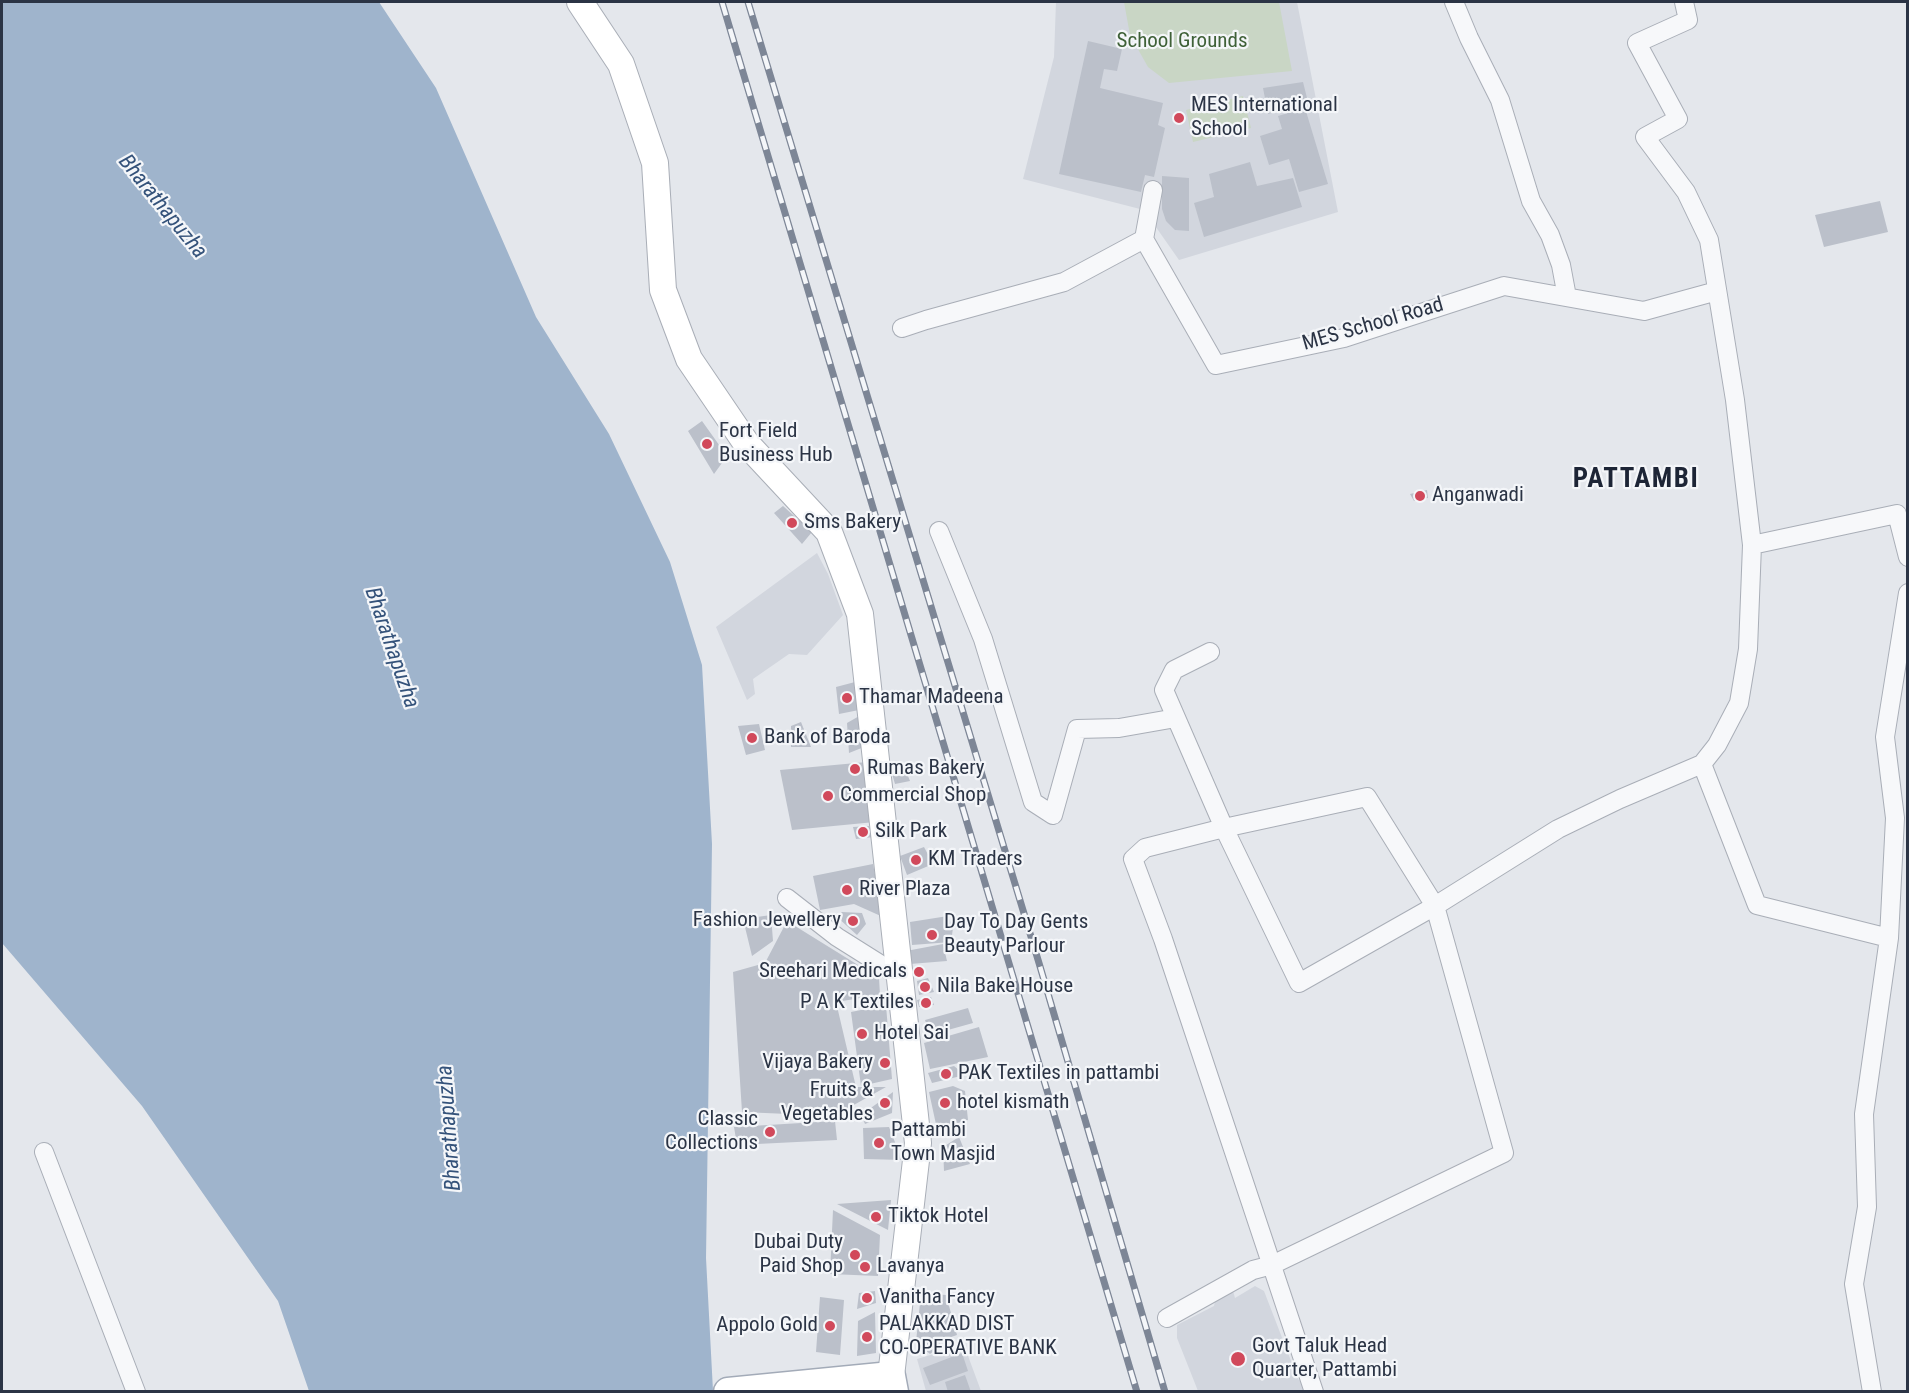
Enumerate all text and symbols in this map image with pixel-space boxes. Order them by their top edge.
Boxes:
park label: School Grounds [1117,29,1247,55]
place label: MES International School [1191,93,1338,143]
marker: MES International School [1172,111,1186,125]
water label: Bharathapuzha [112,150,212,264]
street label: MES School Road [1300,293,1446,357]
place label: Fort Field Business Hub [719,419,833,469]
marker: Fort Field Business Hub [700,437,714,451]
district label: PATTAMBI [1573,464,1699,496]
place label: Anganwadi [1432,483,1524,509]
marker: Anganwadi [1413,489,1427,503]
place label: Sms Bakery [804,510,901,536]
marker: Sms Bakery [785,516,799,530]
water label: Bharathapuzha [358,584,424,712]
place label: Thamar Madeena [859,685,1003,711]
marker: Thamar Madeena [840,691,854,705]
place label: Bank of Baroda [764,725,891,751]
marker: Bank of Baroda [745,731,759,745]
place label: Rumas Bakery [867,756,985,782]
marker: Rumas Bakery [848,762,862,776]
place label: Commercial Shop [840,783,986,809]
marker: Commercial Shop [821,789,835,803]
place label: Silk Park [875,819,947,845]
marker: Silk Park [856,825,870,839]
place label: KM Traders [928,847,1023,873]
marker: KM Traders [909,853,923,867]
place label: River Plaza [859,877,951,903]
marker: River Plaza [840,883,854,897]
place label: Fashion Jewellery [693,908,841,934]
place label: Day To Day Gents Beauty Parlour [944,910,1088,960]
marker: Fashion Jewellery [846,914,860,928]
marker: Day To Day Gents Beauty Parlour [925,928,939,942]
place label: Sreehari Medicals [759,959,907,985]
marker: Sreehari Medicals [912,965,926,979]
place label: Nila Bake House [937,974,1073,1000]
marker: Nila Bake House [918,980,932,994]
place label: P A K Textiles [800,990,914,1016]
marker: P A K Textiles [919,996,933,1010]
place label: Hotel Sai [874,1021,949,1047]
marker: Hotel Sai [855,1027,869,1041]
place label: Vijaya Bakery [762,1050,873,1076]
marker: Vijaya Bakery [878,1056,892,1070]
place label: PAK Textiles in pattambi [958,1061,1159,1087]
water label: Bharathapuzha [432,1064,468,1192]
marker: PAK Textiles in pattambi [939,1067,953,1081]
place label: Fruits & Vegetables [781,1078,873,1128]
place label: hotel kismath [957,1090,1069,1116]
marker: Fruits & Vegetables [878,1096,892,1110]
marker: hotel kismath [938,1096,952,1110]
place label: Classic Collections [665,1107,758,1157]
place label: Pattambi Town Masjid [891,1118,996,1168]
marker: Classic Collections [763,1125,777,1139]
marker: Pattambi Town Masjid [872,1136,886,1150]
place label: Tiktok Hotel [888,1204,988,1230]
marker: Tiktok Hotel [869,1210,883,1224]
place label: Dubai Duty Paid Shop [754,1230,843,1280]
marker: Dubai Duty Paid Shop [848,1248,862,1262]
place label: Lavanya [877,1254,945,1280]
marker: Lavanya [858,1260,872,1274]
place label: Vanitha Fancy [879,1285,995,1311]
marker: Vanitha Fancy [860,1291,874,1305]
place label: PALAKKAD DIST CO-OPERATIVE BANK [879,1312,1057,1362]
place label: Appolo Gold [716,1313,818,1339]
marker: Appolo Gold [823,1319,837,1333]
marker: PALAKKAD DIST CO-OPERATIVE BANK [860,1330,874,1344]
place label: Govt Taluk Head Quarter, Pattambi [1252,1334,1397,1384]
marker: Govt Taluk Head Quarter, Pattambi [1229,1350,1247,1368]

